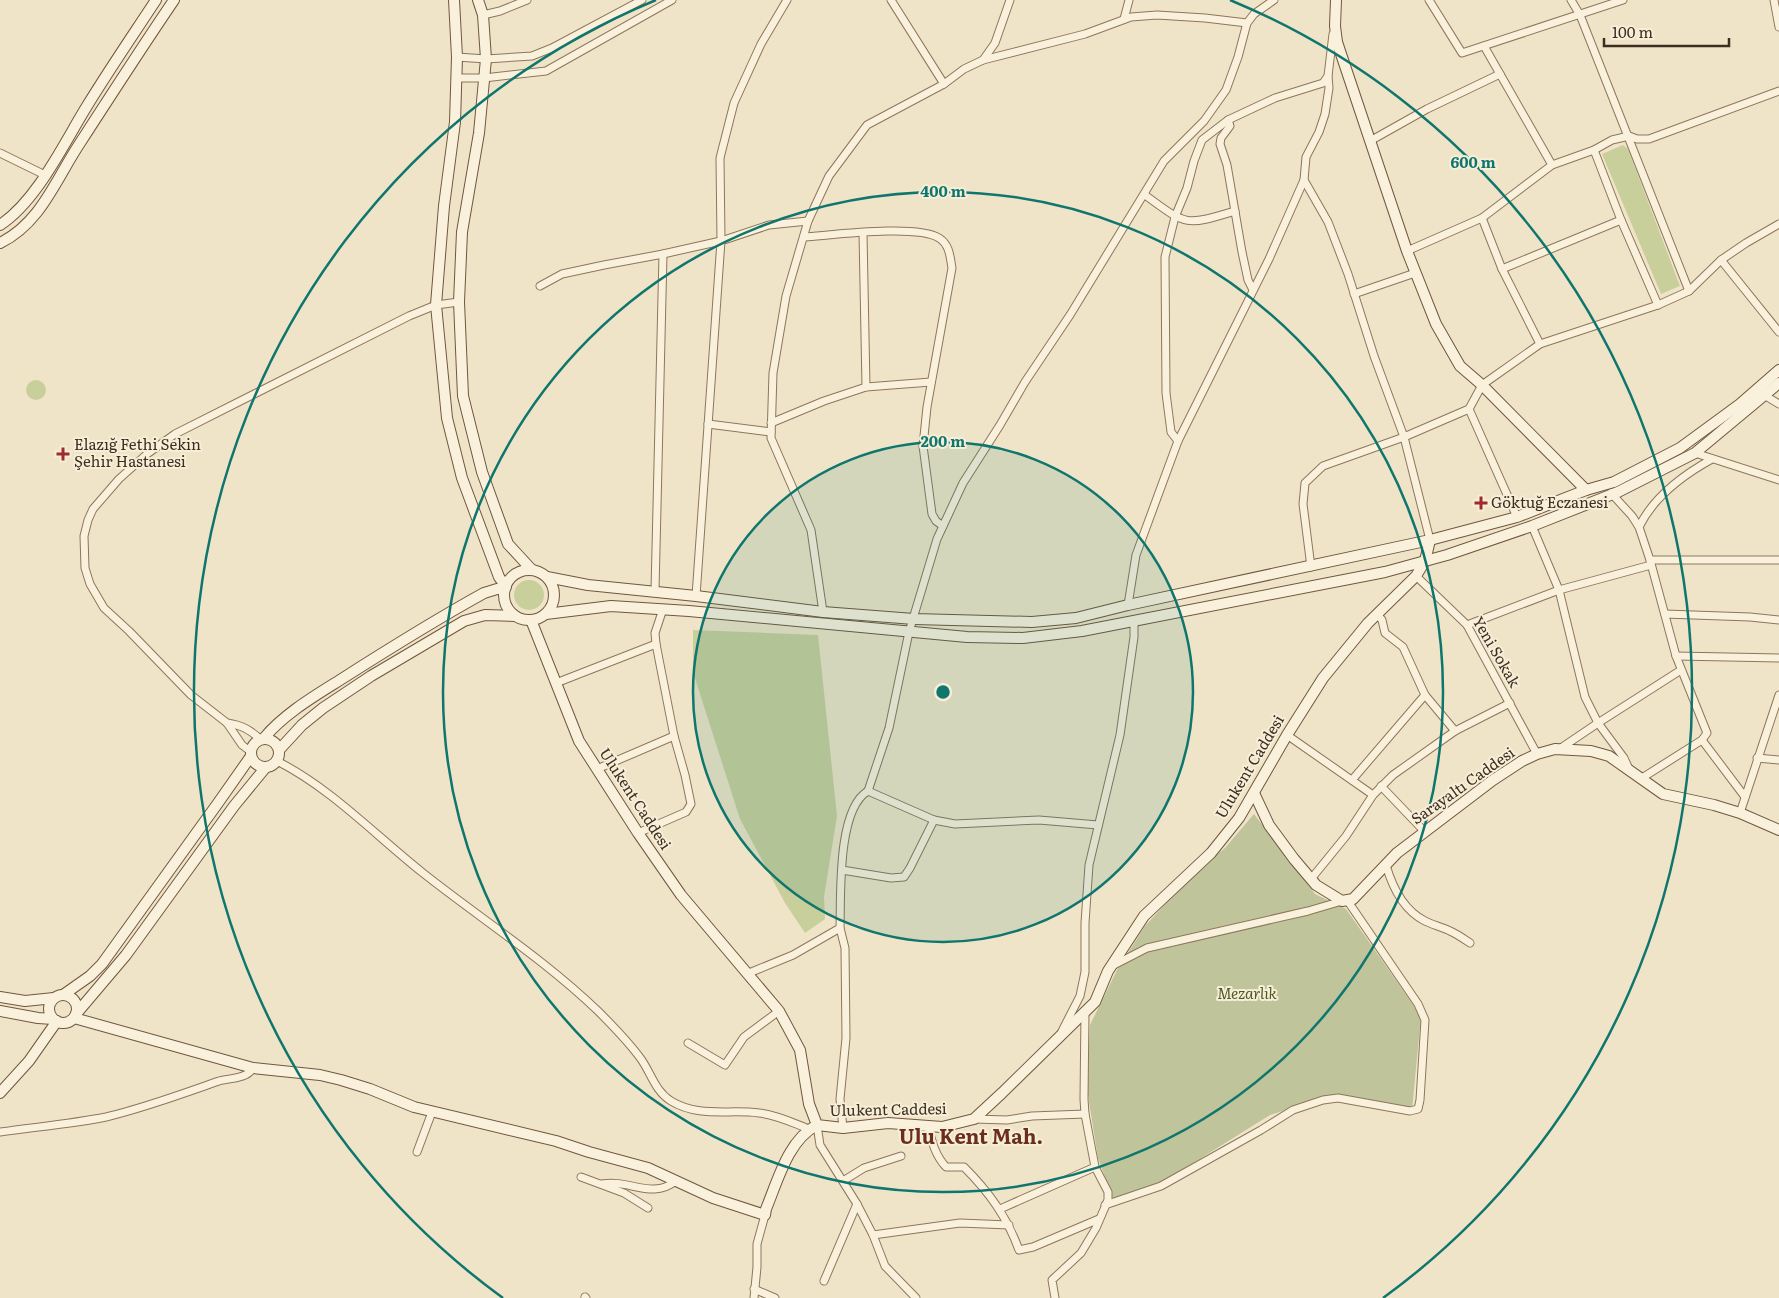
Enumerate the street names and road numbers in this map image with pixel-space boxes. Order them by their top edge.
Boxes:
street label: Yeni Sokak [1468,611,1527,692]
street label: Ulukent Caddesi [1209,710,1289,822]
street label: Sarayaltı Caddesi [1406,740,1519,829]
street label: Ulukent Caddesi [595,743,678,854]
street label: Ulukent Caddesi [829,1096,947,1121]

